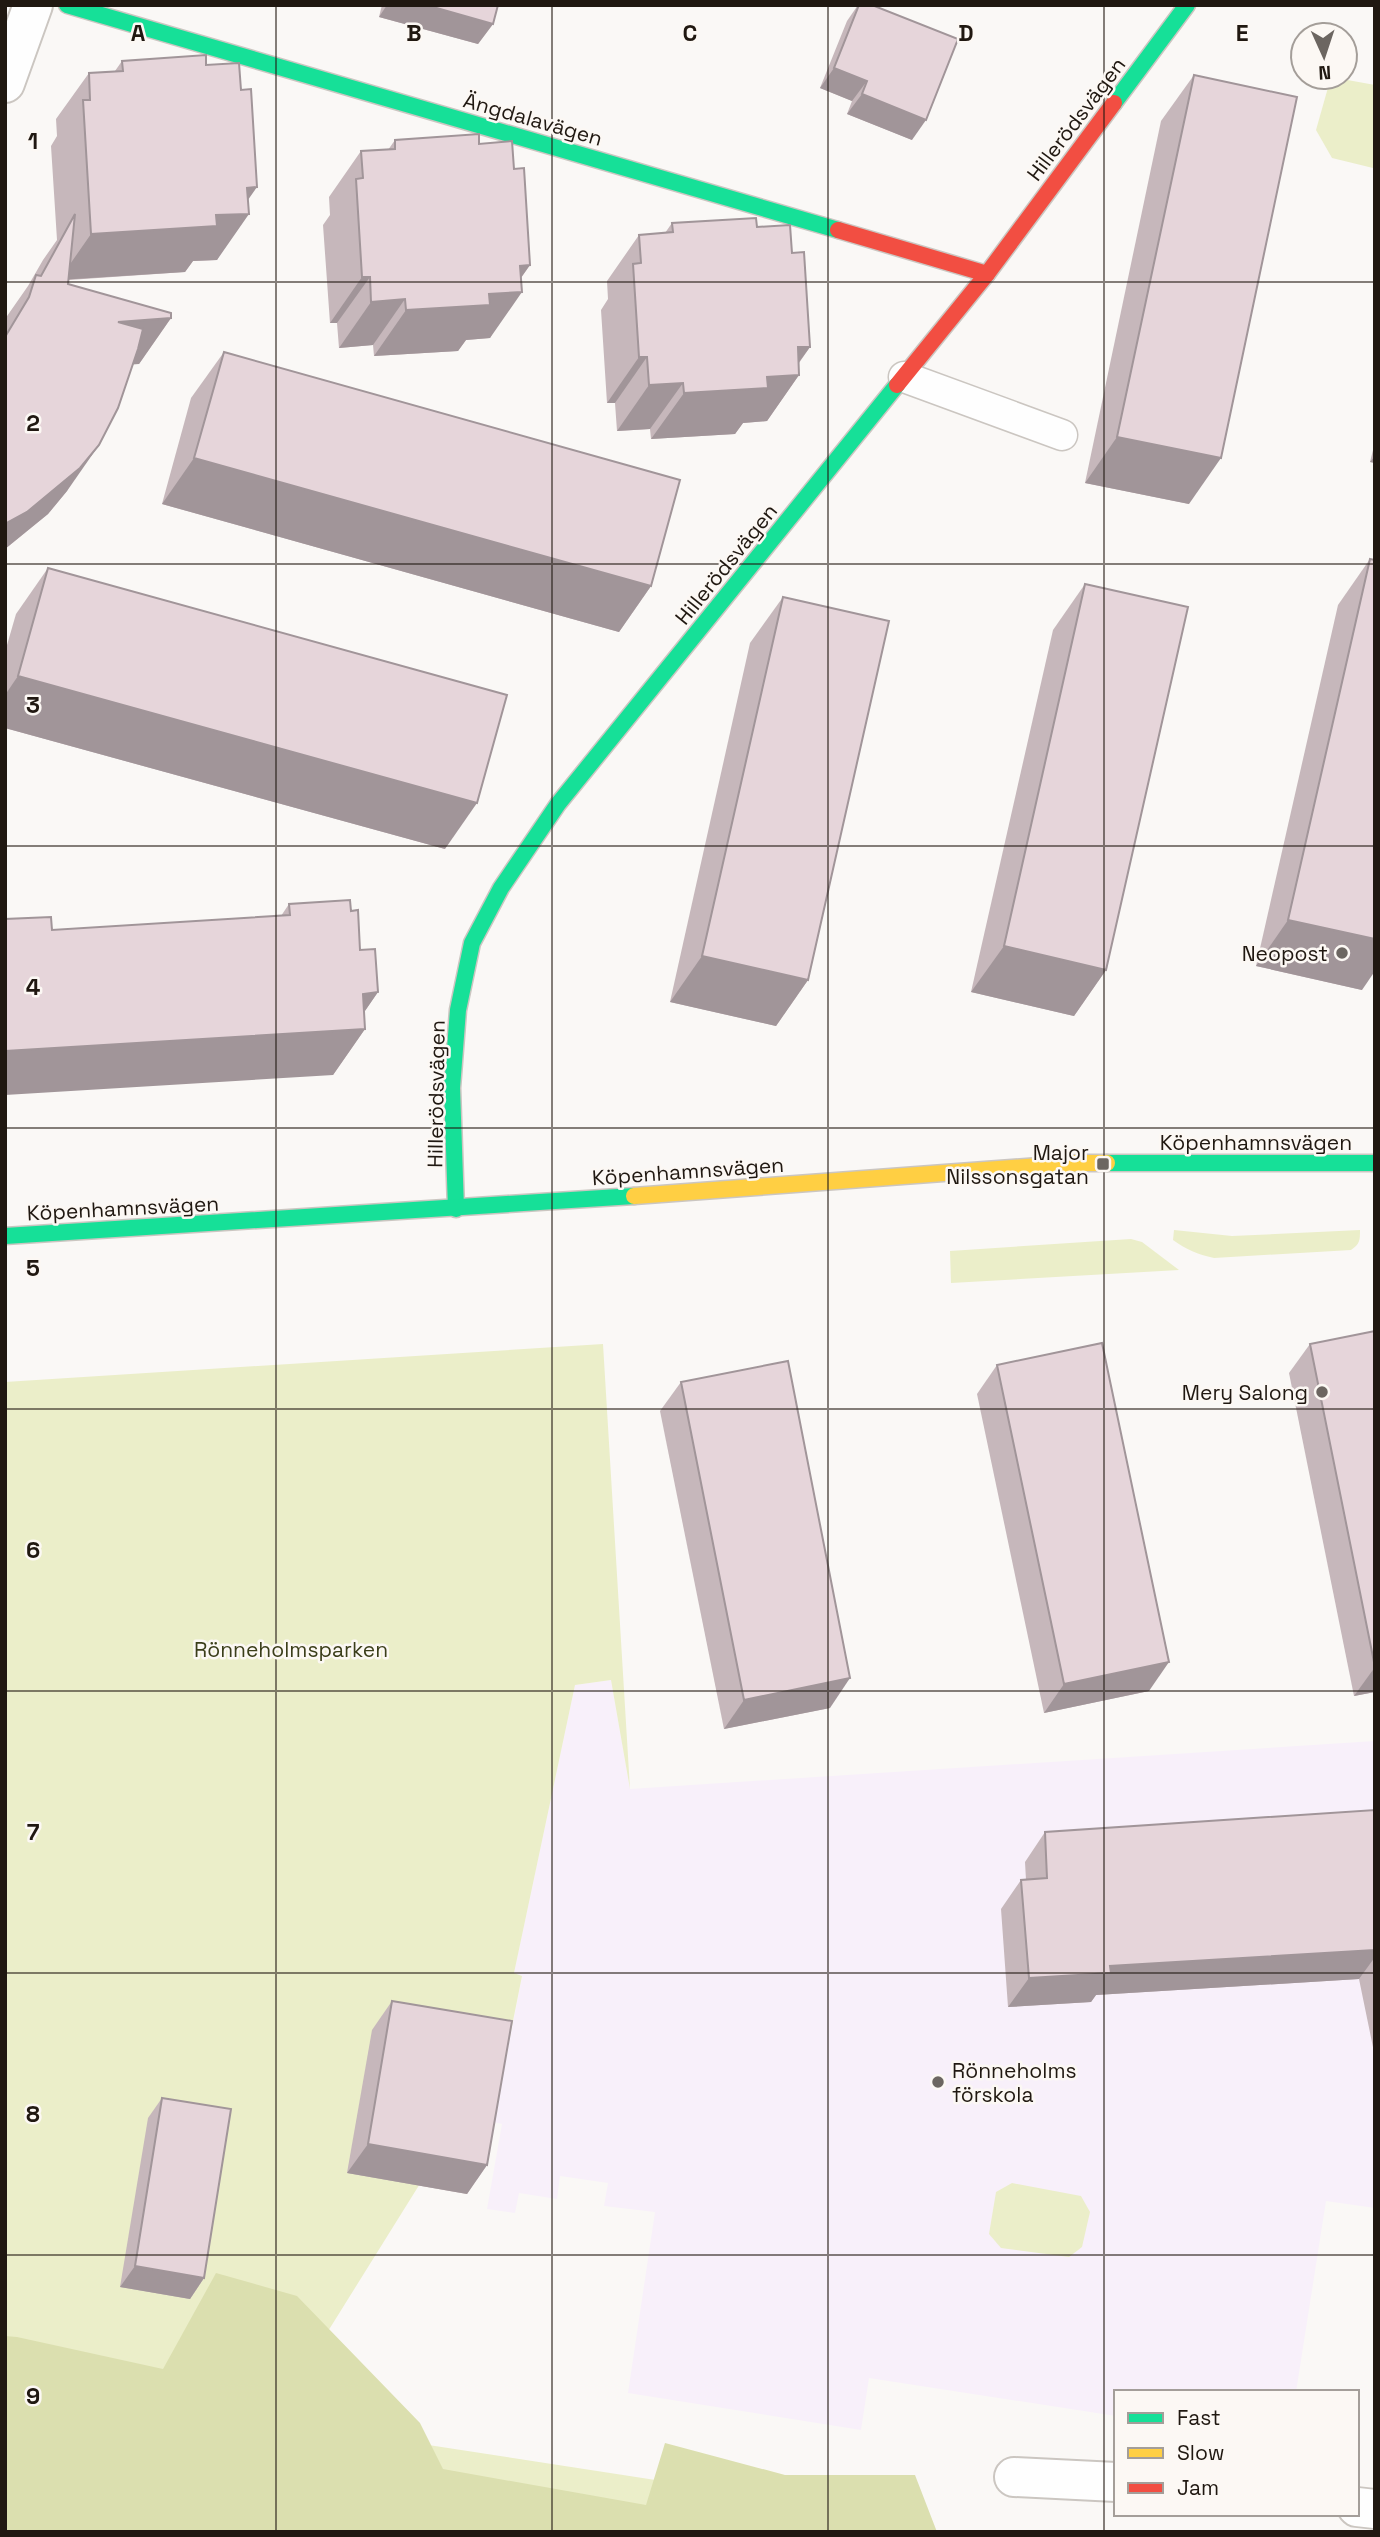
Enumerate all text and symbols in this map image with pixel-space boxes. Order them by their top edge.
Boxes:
text: A [131,18,146,48]
text: B [406,18,422,48]
text: C [683,18,697,48]
text: D [958,18,974,48]
text: E [1236,18,1248,48]
north arrow [1289,21,1359,91]
street label: Hillerödsvägen [1021,52,1131,186]
text: N [1318,60,1332,85]
street label: Ängdalavägen [460,86,606,152]
text: 1 [28,126,38,156]
text: 2 [26,408,40,438]
street label: Hillerödsvägen [669,498,783,630]
text: 3 [26,690,40,720]
place label: Neopost [1242,940,1328,967]
marker: Neopost [1334,945,1350,961]
text: 4 [26,972,41,1002]
street label: Hillerödsvägen [421,1020,451,1168]
street label: Köpenhamnsvägen [1160,1129,1352,1156]
place label: Major Nilssonsgatan [946,1139,1089,1190]
street label: Köpenhamnsvägen [591,1151,785,1191]
marker: Major Nilssonsgatan [1095,1156,1111,1172]
street label: Köpenhamnsvägen [26,1189,220,1227]
text: 5 [26,1253,40,1283]
place label: Mery Salong [1182,1379,1308,1406]
marker: Mery Salong [1314,1384,1330,1400]
text: 6 [26,1535,40,1565]
park label: Rönneholmsparken [194,1636,388,1663]
text: 7 [27,1817,40,1847]
place label: Rönneholms förskola [952,2057,1077,2108]
marker: Rönneholms förskola [930,2074,946,2090]
text: 8 [26,2099,40,2129]
text: 9 [26,2381,40,2411]
legend [1114,2390,1359,2516]
text: Fast [1177,2404,1221,2431]
text: Slow [1177,2439,1225,2466]
text: Jam [1177,2474,1219,2501]

